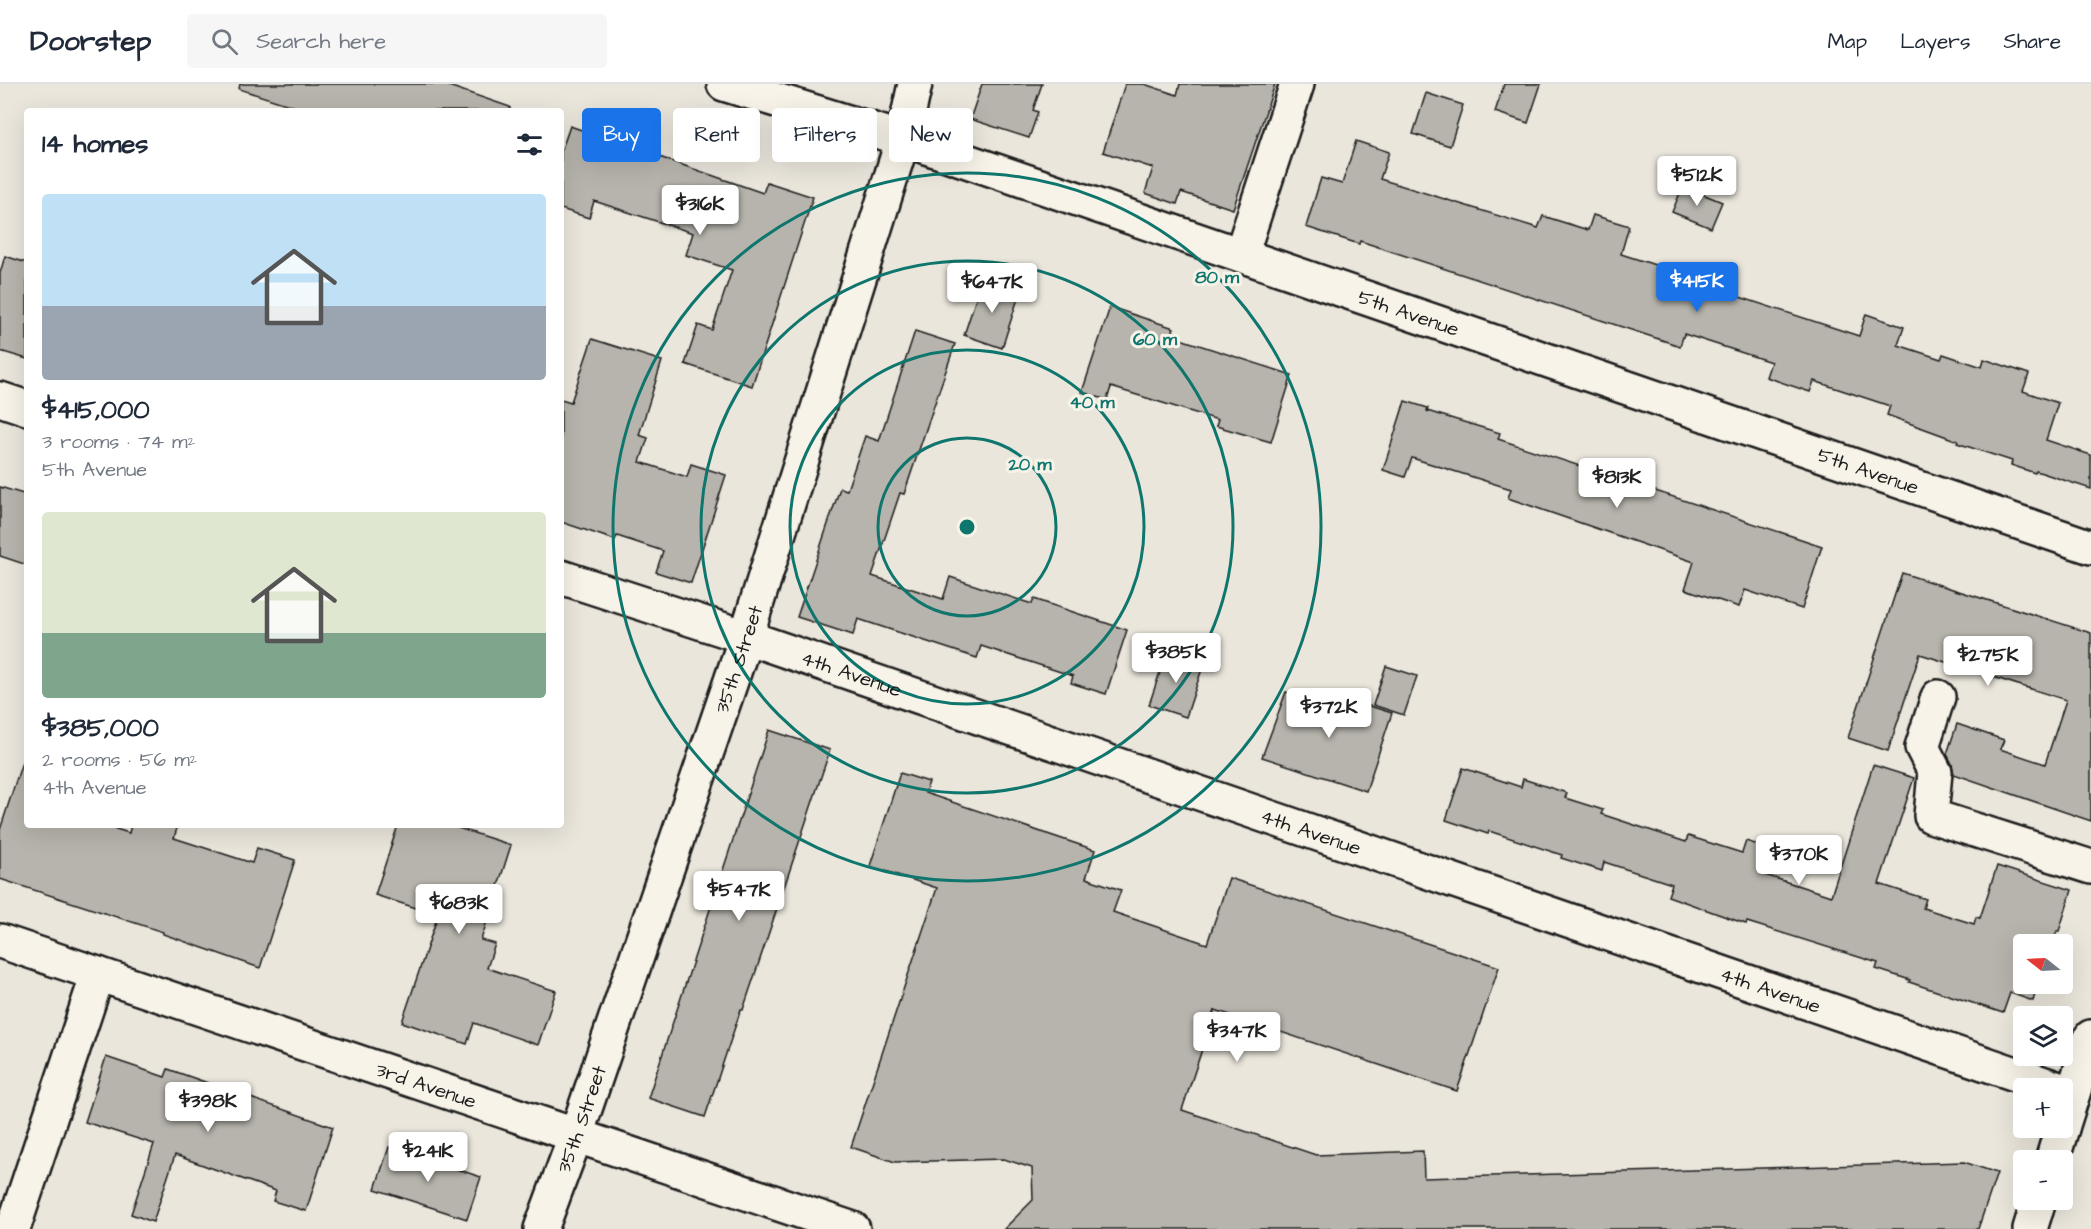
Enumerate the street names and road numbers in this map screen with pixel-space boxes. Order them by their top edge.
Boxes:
street label: 5th Avenue [1354,283,1463,344]
street label: 5th Avenue [1814,441,1923,502]
street label: 35th Street [708,602,770,717]
street label: 4th Avenue [797,644,905,705]
street label: 4th Avenue [1257,802,1365,863]
street label: 4th Avenue [1716,960,1824,1021]
street label: 3rd Avenue [372,1056,480,1116]
street label: 35th Street [550,1062,614,1177]

